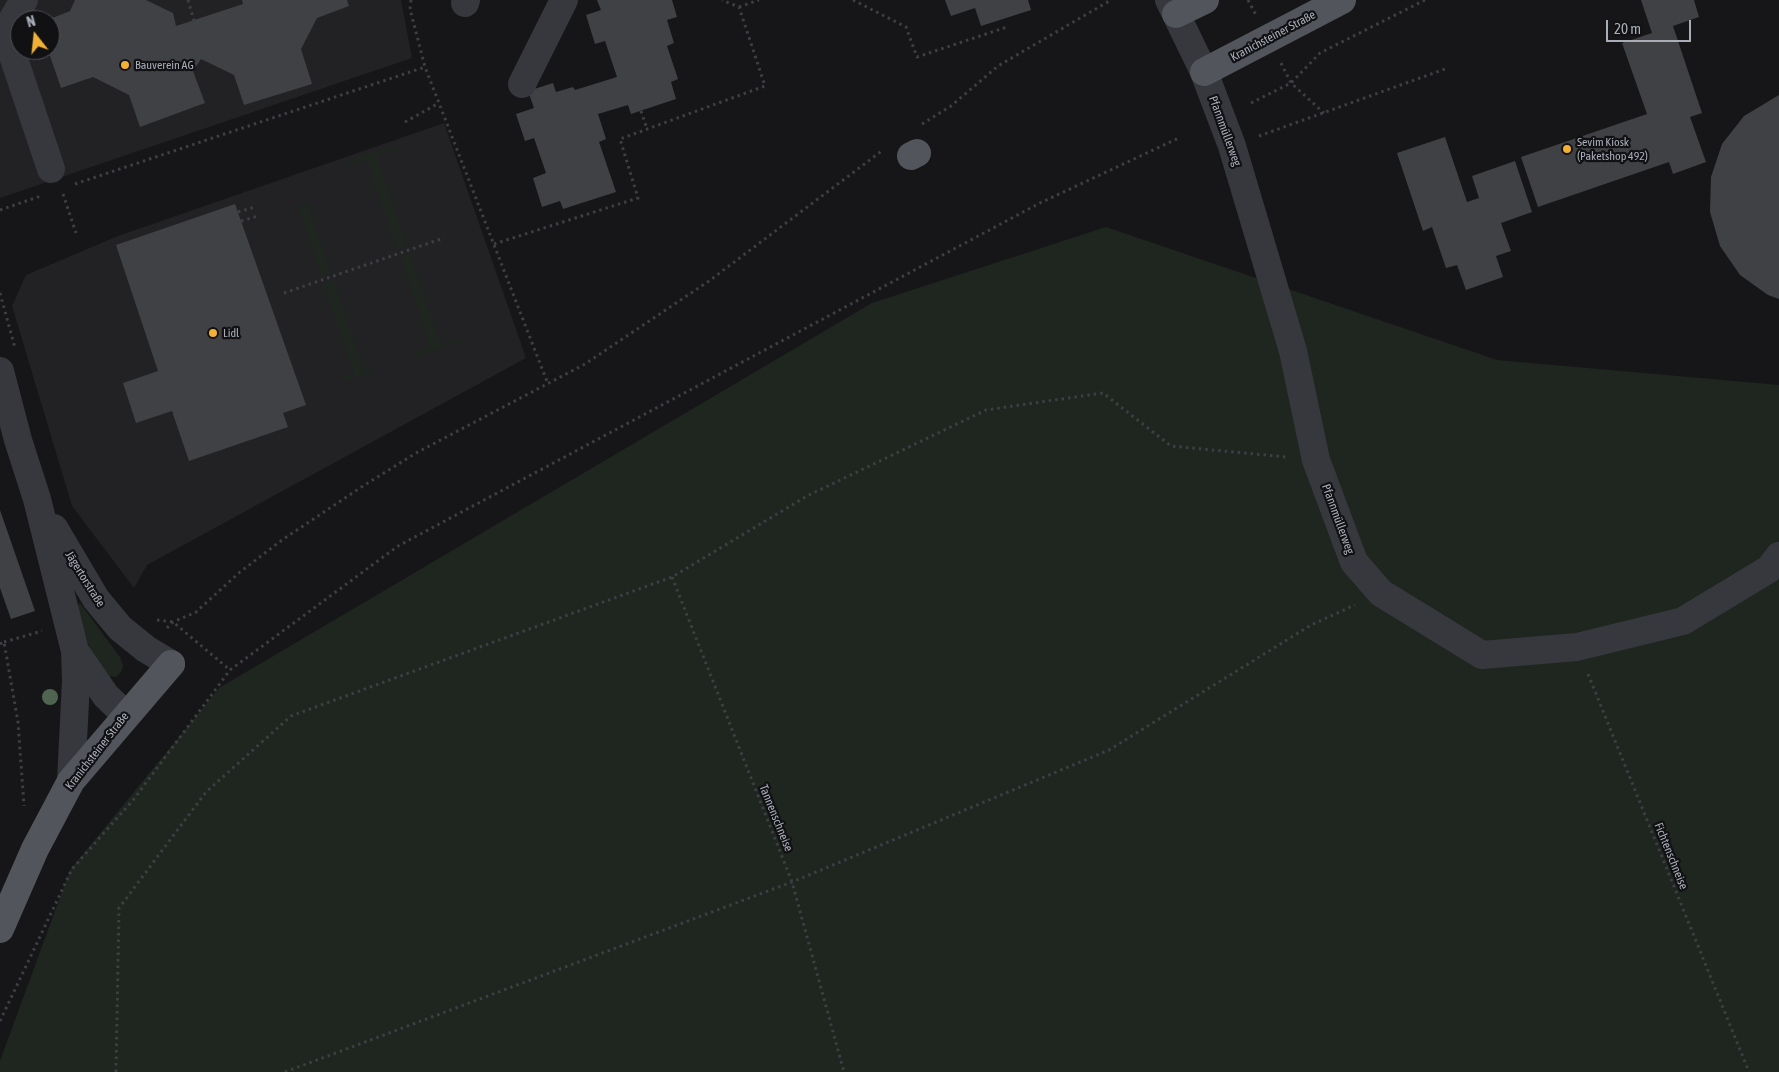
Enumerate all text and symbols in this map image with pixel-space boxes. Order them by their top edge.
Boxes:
street label: Kranichsteiner Straße [1228,8,1318,64]
north arrow [10,10,60,60]
scale bar [1609,10,1694,42]
text: N [25,13,37,30]
text: 20 m [1614,20,1641,37]
place label: Bauverein AG [135,58,194,72]
marker: Bauverein AG [119,59,131,71]
street label: Pfannmüllerweg [1206,94,1244,168]
place label: Sevim Kiosk (Paketshop 492) [1577,135,1648,163]
marker: Sevim Kiosk (Paketshop 492) [1561,143,1573,155]
place label: Lidl [223,326,239,340]
marker: Lidl [207,327,219,339]
street label: Pfannmüllerweg [1319,482,1357,556]
street label: Jägertorstraße [62,548,108,610]
street label: Kranichsteiner Straße [62,709,132,793]
street label: Tannenschneise [756,782,796,854]
street label: Fichtenschneise [1651,821,1691,891]

